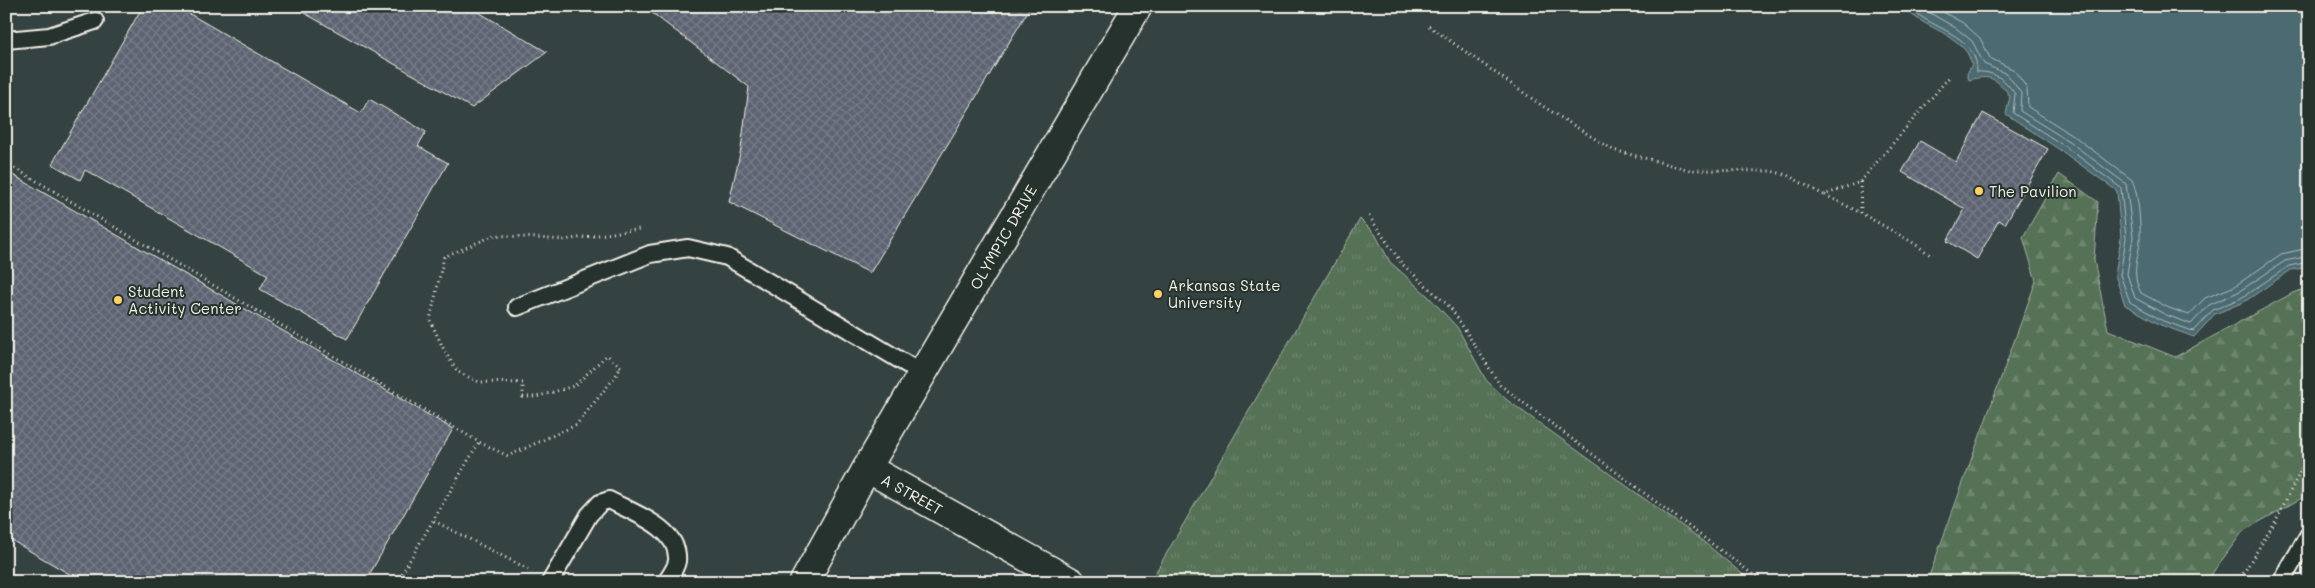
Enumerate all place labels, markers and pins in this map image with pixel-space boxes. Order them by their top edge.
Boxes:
place label: The Pavilion [1989,181,2077,201]
marker: The Pavilion [1973,185,1985,197]
place label: Arkansas State University [1168,275,1281,312]
place label: Student Activity Center [128,281,242,318]
marker: Arkansas State University [1152,288,1164,300]
marker: Student Activity Center [112,294,124,306]

